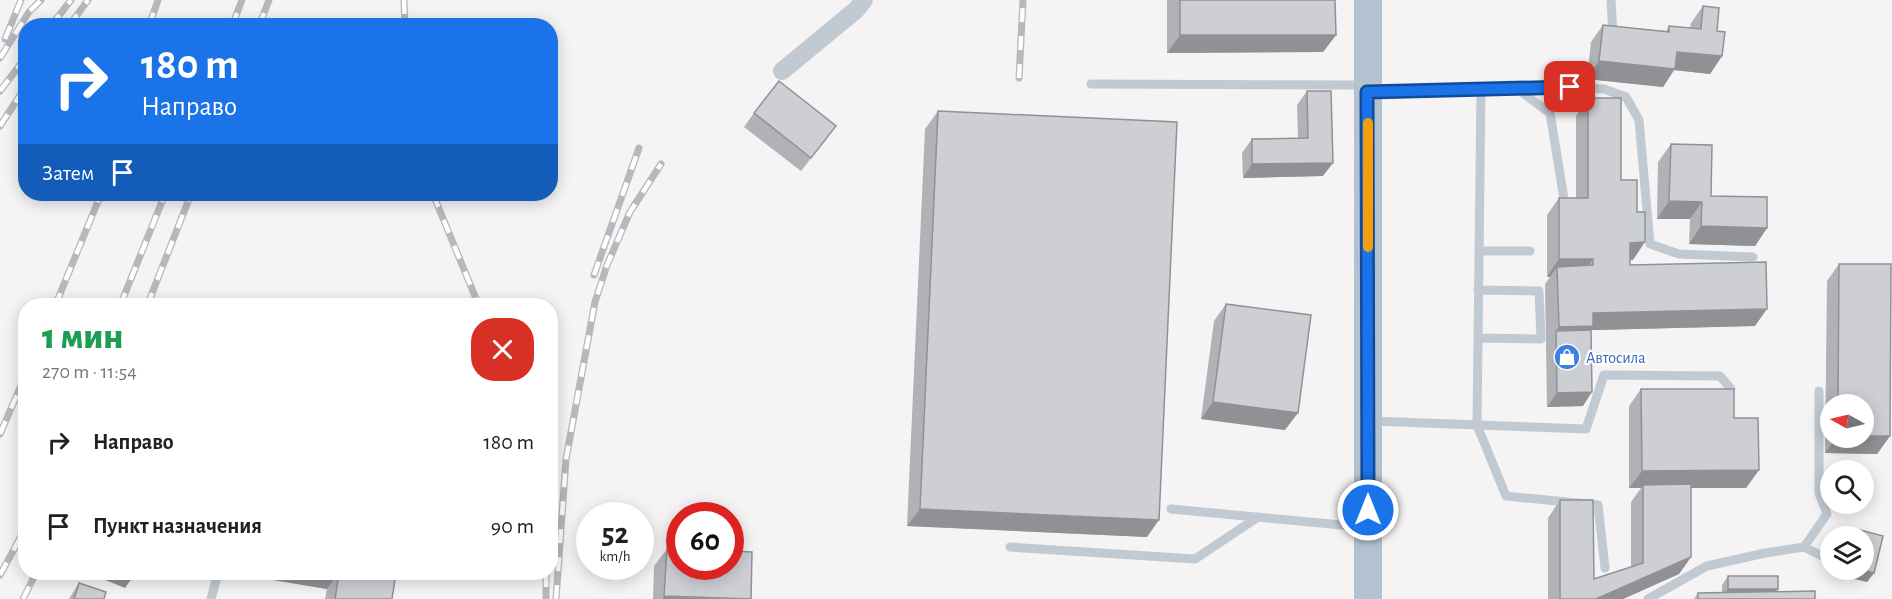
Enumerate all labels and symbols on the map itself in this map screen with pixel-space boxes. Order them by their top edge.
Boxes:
pin [1544,61,1595,112]
shop icon: Автосила [1552,342,1582,372]
place label: Автосила [1586,350,1646,366]
north arrow [1820,394,1874,448]
position arrow [1336,478,1400,542]
speed limit sign: 60 [666,502,744,580]

